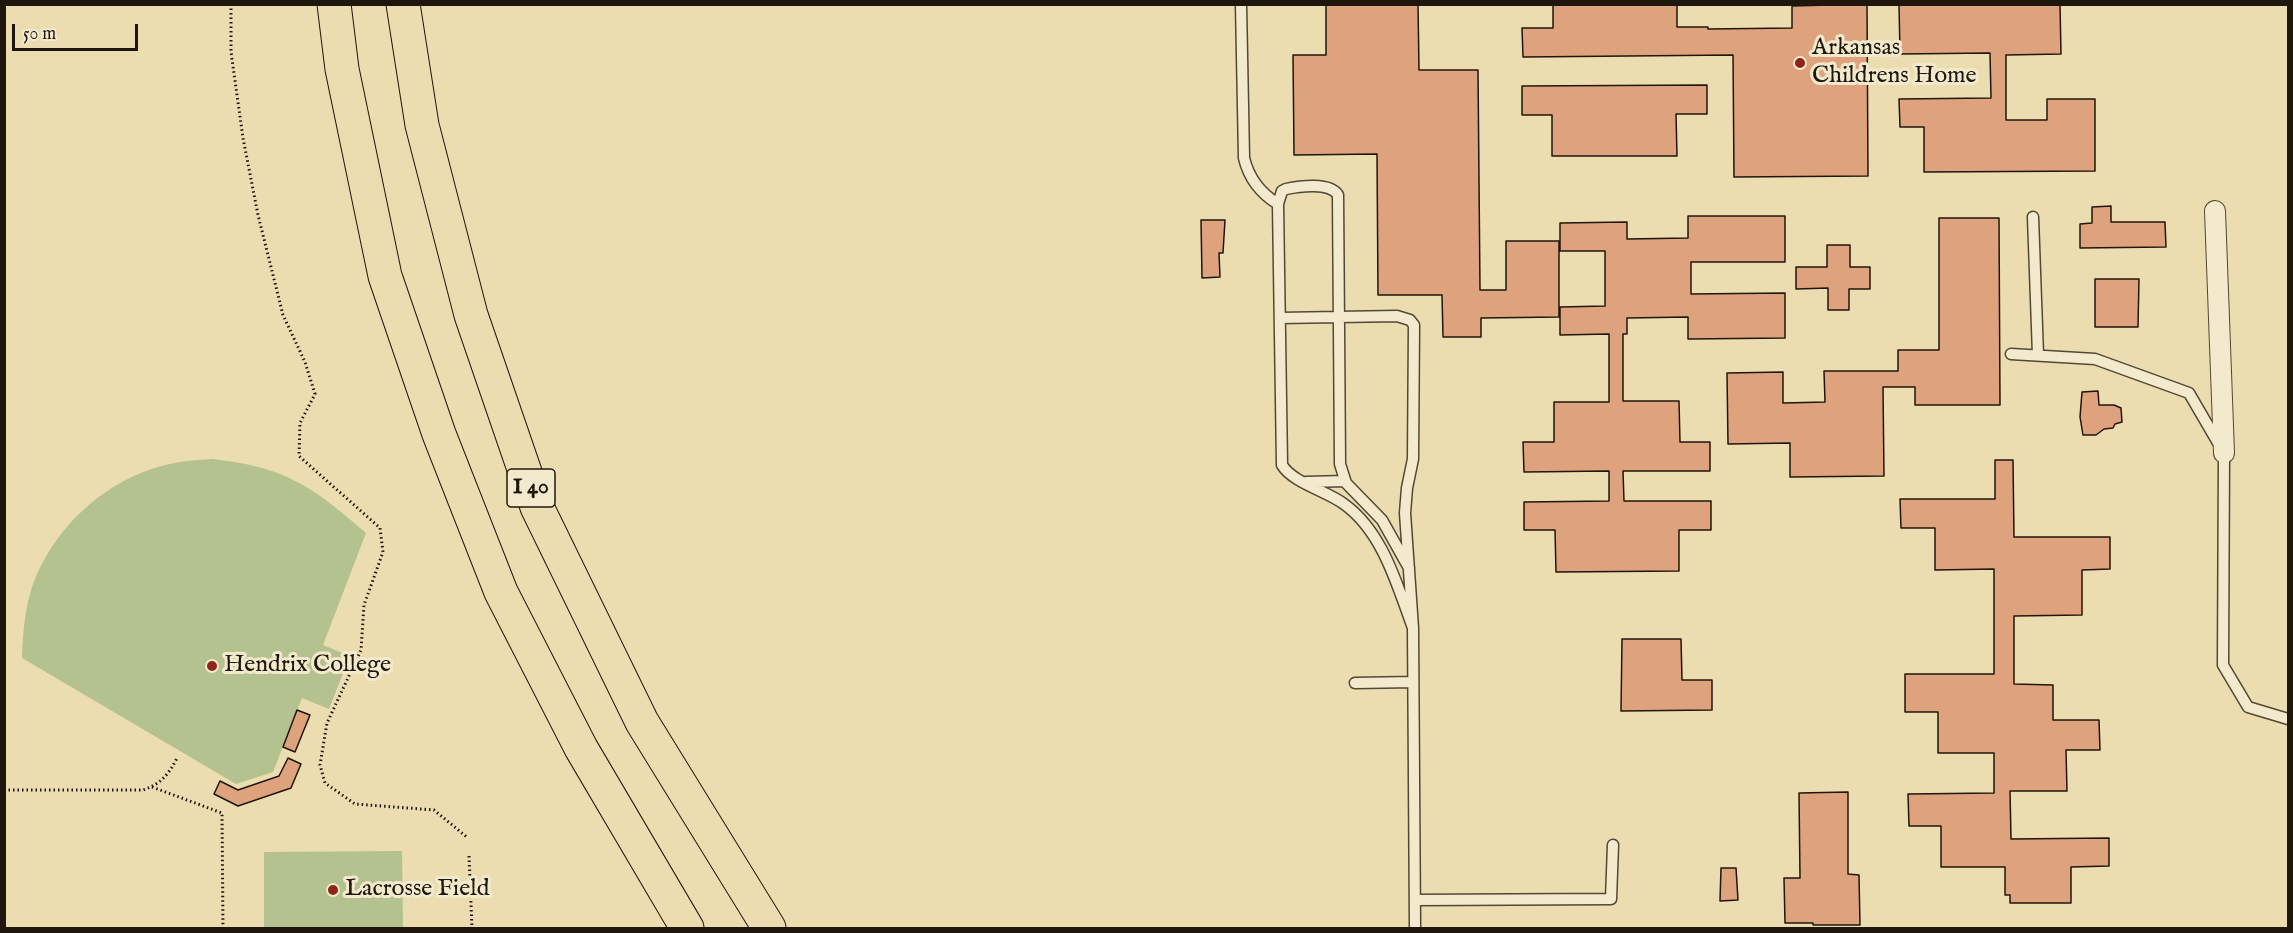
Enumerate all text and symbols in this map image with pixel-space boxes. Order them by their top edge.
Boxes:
scale bar [15,12,141,50]
text: 50 m [23,23,56,46]
place label: Arkansas Childrens Home [1812,35,1977,91]
marker: Arkansas Childrens Home [1793,56,1807,70]
road number: I 40 [507,469,555,507]
place label: Hendrix College [224,652,391,680]
marker: Hendrix College [205,659,219,673]
place label: Lacrosse Field [345,876,489,904]
marker: Lacrosse Field [326,883,340,897]

